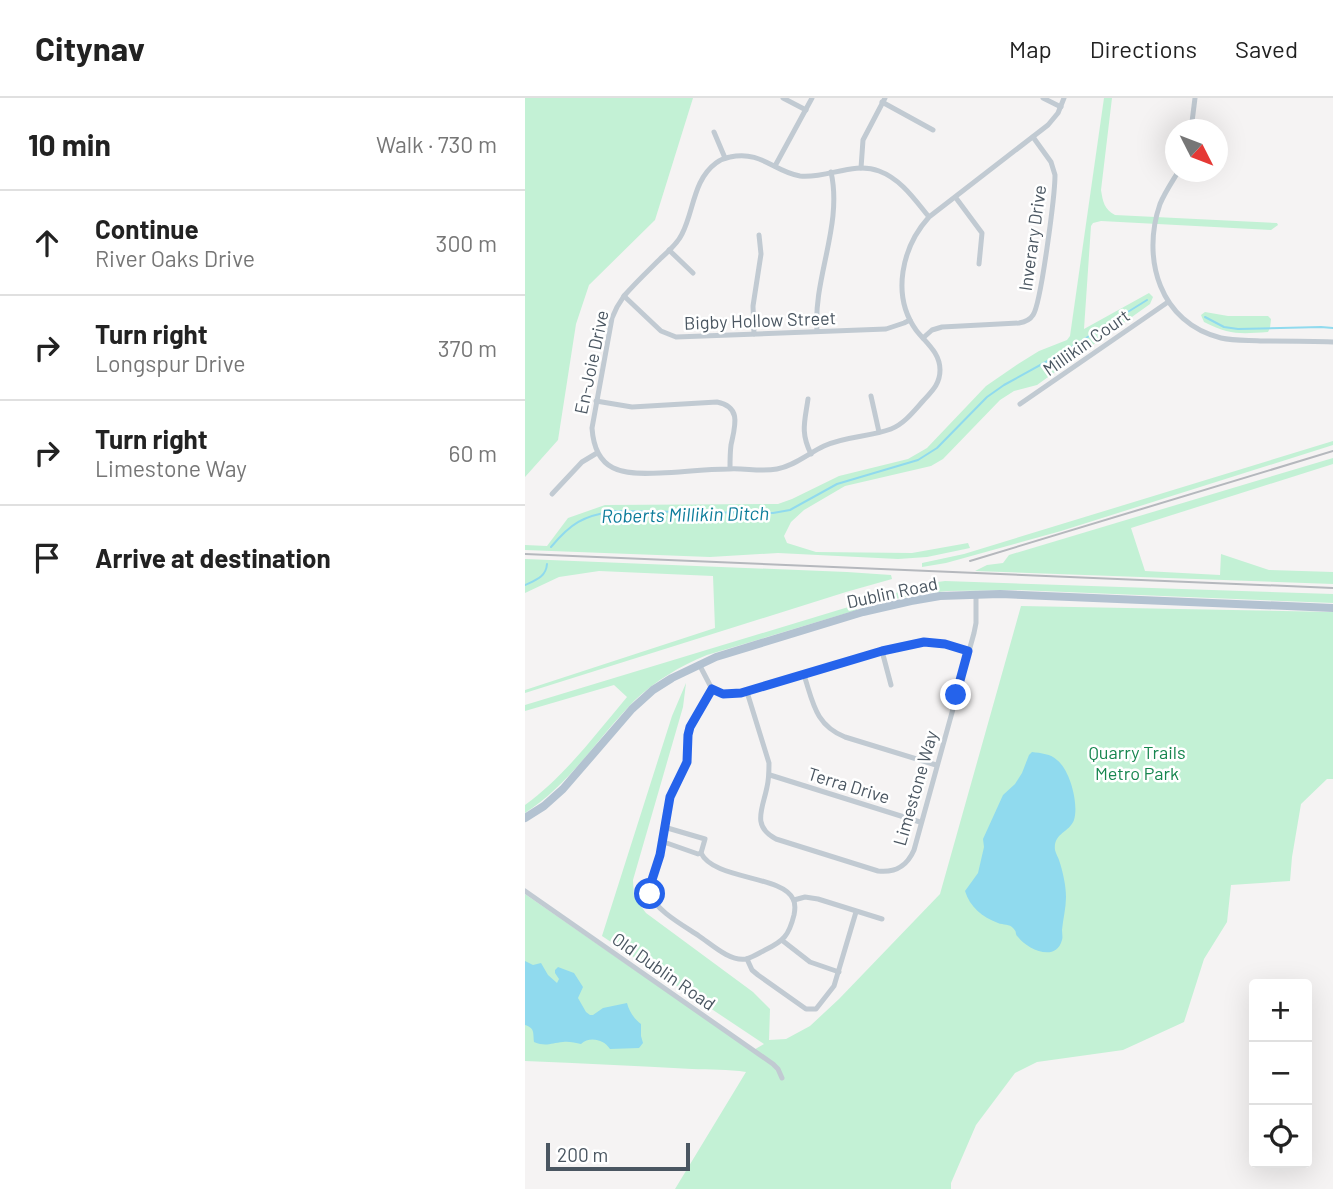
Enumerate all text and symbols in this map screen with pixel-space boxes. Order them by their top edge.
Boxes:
text: Citynav [35,28,145,68]
text: Map [1009,34,1052,63]
text: Directions [1090,34,1197,63]
text: Saved [1235,34,1298,63]
north arrow [1165,119,1228,182]
text: 10 min [28,126,111,162]
text: Walk · 730 m [376,130,497,158]
street label: Inverary Drive [1014,184,1050,292]
text: Continue [95,213,199,244]
icon: ahead [28,224,66,262]
text: 300 m [436,229,497,257]
text: River Oaks Drive [95,244,255,272]
street label: Millikin Court [1038,304,1134,380]
street label: Bigby Hollow Street [684,306,836,334]
street label: En-Joie Drive [569,308,613,416]
text: Turn right [95,318,208,349]
icon: right [28,329,66,367]
text: 370 m [438,334,497,362]
text: Longspur Drive [95,349,245,377]
text: Turn right [95,423,208,454]
icon: right [28,434,66,472]
text: 60 m [449,439,497,467]
text: Limestone Way [95,454,247,482]
water label: Roberts Millikin Ditch [601,501,769,527]
icon: arrive [28,539,66,577]
text: Arrive at destination [95,542,331,573]
street label: Dublin Road [845,572,939,612]
route end [940,679,971,710]
street label: Limestone Way [888,728,942,848]
park label: Quarry Trails Metro Park [1088,741,1186,784]
street label: Terra Drive [805,762,893,808]
route start [634,878,665,909]
street label: Old Dublin Road [608,927,720,1015]
map controls [1249,979,1312,1168]
button: + [1249,979,1312,1042]
button: − [1249,1042,1312,1105]
button: locate [1249,1105,1312,1168]
scale bar [546,1140,689,1172]
text: 200 m [557,1143,608,1166]

